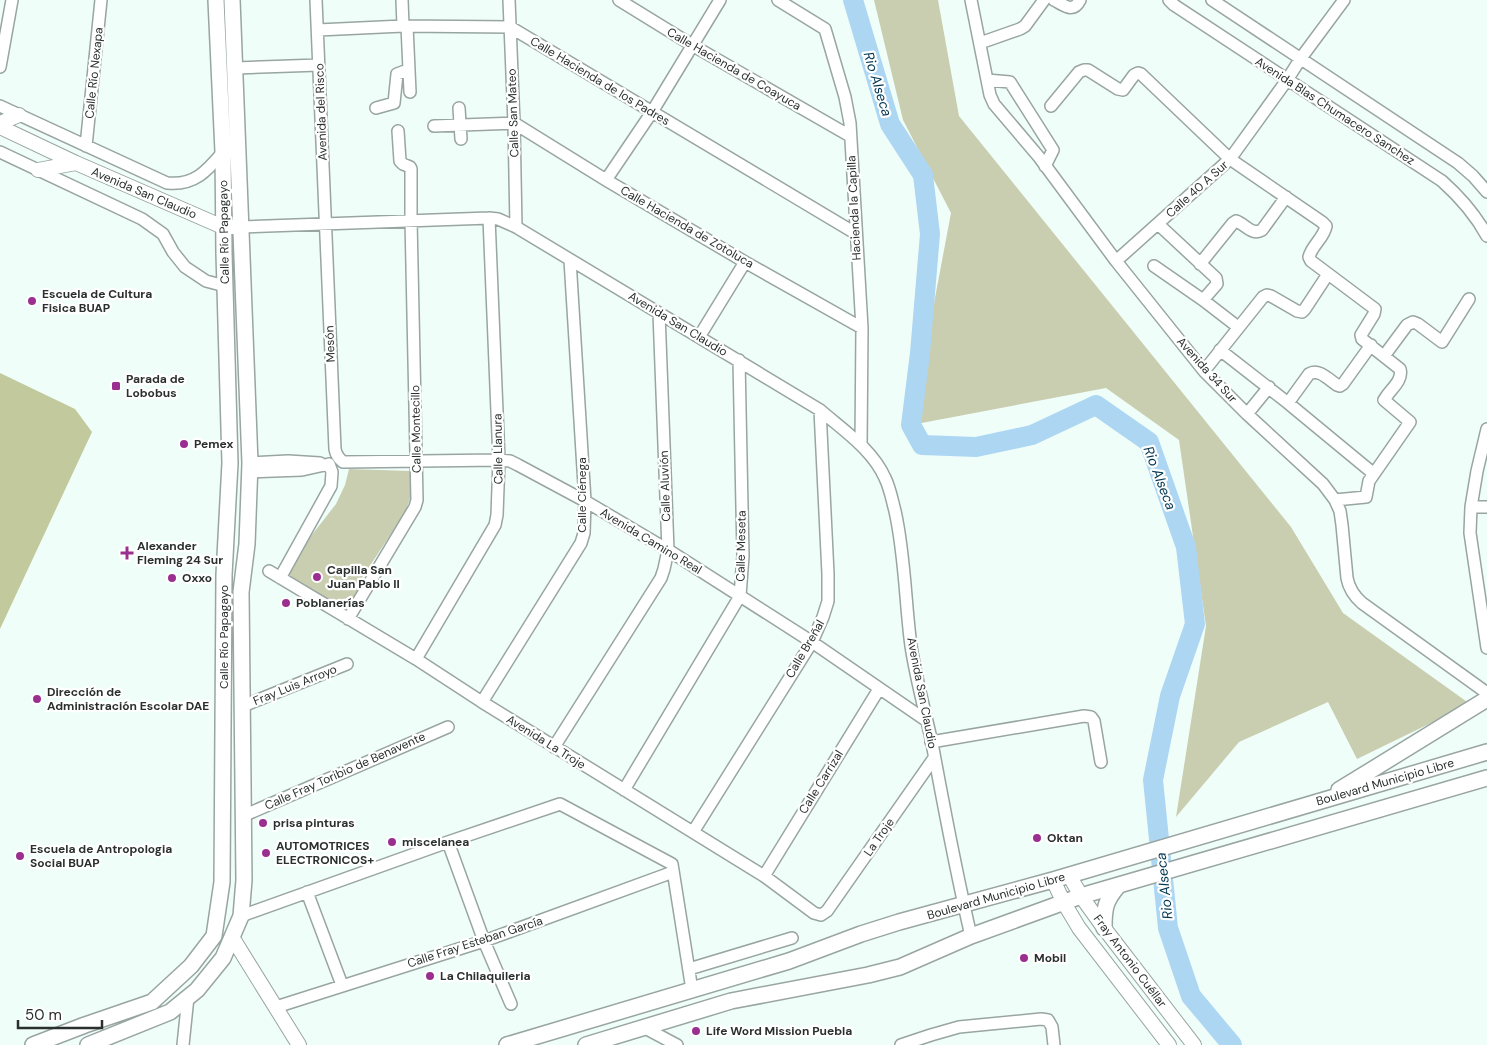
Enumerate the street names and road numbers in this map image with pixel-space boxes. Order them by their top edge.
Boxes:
street label: Calle Hacienda de Coayuca [664,24,804,114]
street label: Calle Río Nexapa [81,26,107,120]
street label: Calle Hacienda de los Padres [527,33,673,129]
street label: Avenida Blas Chumacero Sanchez [1252,53,1418,169]
street label: Avenida del Risco [311,63,331,161]
street label: Calle San Mateo [503,68,523,158]
street label: Hacienda la Capilla [843,155,865,261]
street label: Calle 40 A Sur [1162,156,1232,221]
street label: Avenida San Claudio [89,164,199,222]
street label: Calle Río Papagayo [215,180,233,284]
street label: Calle Hacienda de Zotoluca [617,182,757,272]
street label: Avenida San Claudio [625,288,731,360]
street label: Mesón [321,325,339,363]
street label: Avenida 34 Sur [1173,334,1241,407]
street label: Calle Montecillo [407,385,425,473]
street label: Calle Llanura [489,413,507,485]
street label: Calle Aluvión [656,450,674,522]
street label: Calle Ciénega [574,457,590,533]
street label: Avenida Camino Real [597,504,705,578]
street label: Calle Meseta [732,510,750,582]
street label: Calle Río Papagayo [216,585,232,689]
street label: Calle Breñal [782,617,828,681]
street label: Avenida San Claudio [903,636,941,750]
street label: Fray Luis Arroyo [251,661,339,709]
street label: Avenida La Troje [503,711,589,773]
street label: Calle Fray Toribio de Benavente [262,728,428,814]
street label: Calle Carrizal [795,747,847,817]
street label: Boulevard Municipio Libre [1314,755,1456,809]
street label: La Troje [860,815,898,859]
street label: Boulevard Municipio Libre [925,869,1067,923]
street label: Fray Antonio Cuéllar [1090,911,1171,1011]
street label: Calle Fray Esteban García [405,913,545,971]

